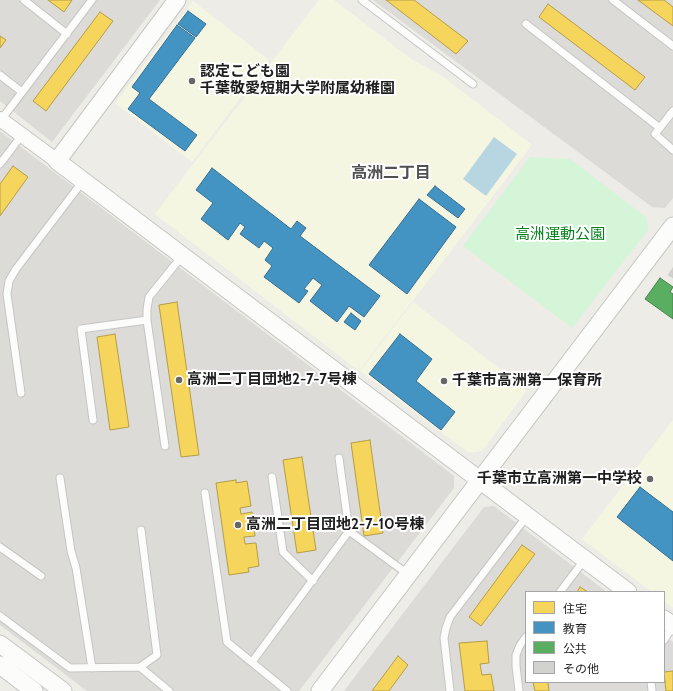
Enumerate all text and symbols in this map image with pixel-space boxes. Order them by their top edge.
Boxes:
place label: 認定こども園 千葉敬愛短期大学附属幼稚園 [200,63,395,98]
marker: 認定こども園 千葉敬愛短期大学附属幼稚園 [187,76,197,86]
district label: 高洲二丁目 [351,163,431,183]
park label: 高洲運動公園 [515,226,605,244]
place label: 高洲二丁目団地2-7-7号棟 [187,371,357,389]
place label: 千葉市高洲第一保育所 [452,372,602,390]
marker: 高洲二丁目団地2-7-7号棟 [174,375,184,385]
marker: 千葉市高洲第一保育所 [439,376,449,386]
place label: 千葉市立高洲第一中学校 [477,470,642,488]
marker: 千葉市立高洲第一中学校 [645,474,655,484]
place label: 高洲二丁目団地2-7-10号棟 [246,516,425,534]
marker: 高洲二丁目団地2-7-10号棟 [233,520,243,530]
legend [525,591,665,683]
text: 住宅 [563,601,587,616]
text: 教育 [563,621,587,636]
text: 公共 [563,641,587,656]
text: その他 [563,661,599,676]

